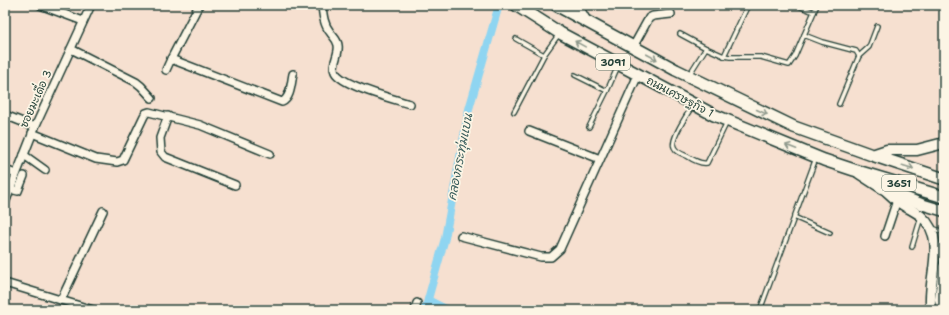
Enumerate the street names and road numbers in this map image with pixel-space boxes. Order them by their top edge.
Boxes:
road number: 3091 [596,54,630,70]
street label: ซอยมะเดื่อ 3 [13,66,56,130]
street label: ถนนเศรษฐกิจ 1 [644,73,716,121]
road number: 3651 [882,175,916,191]

